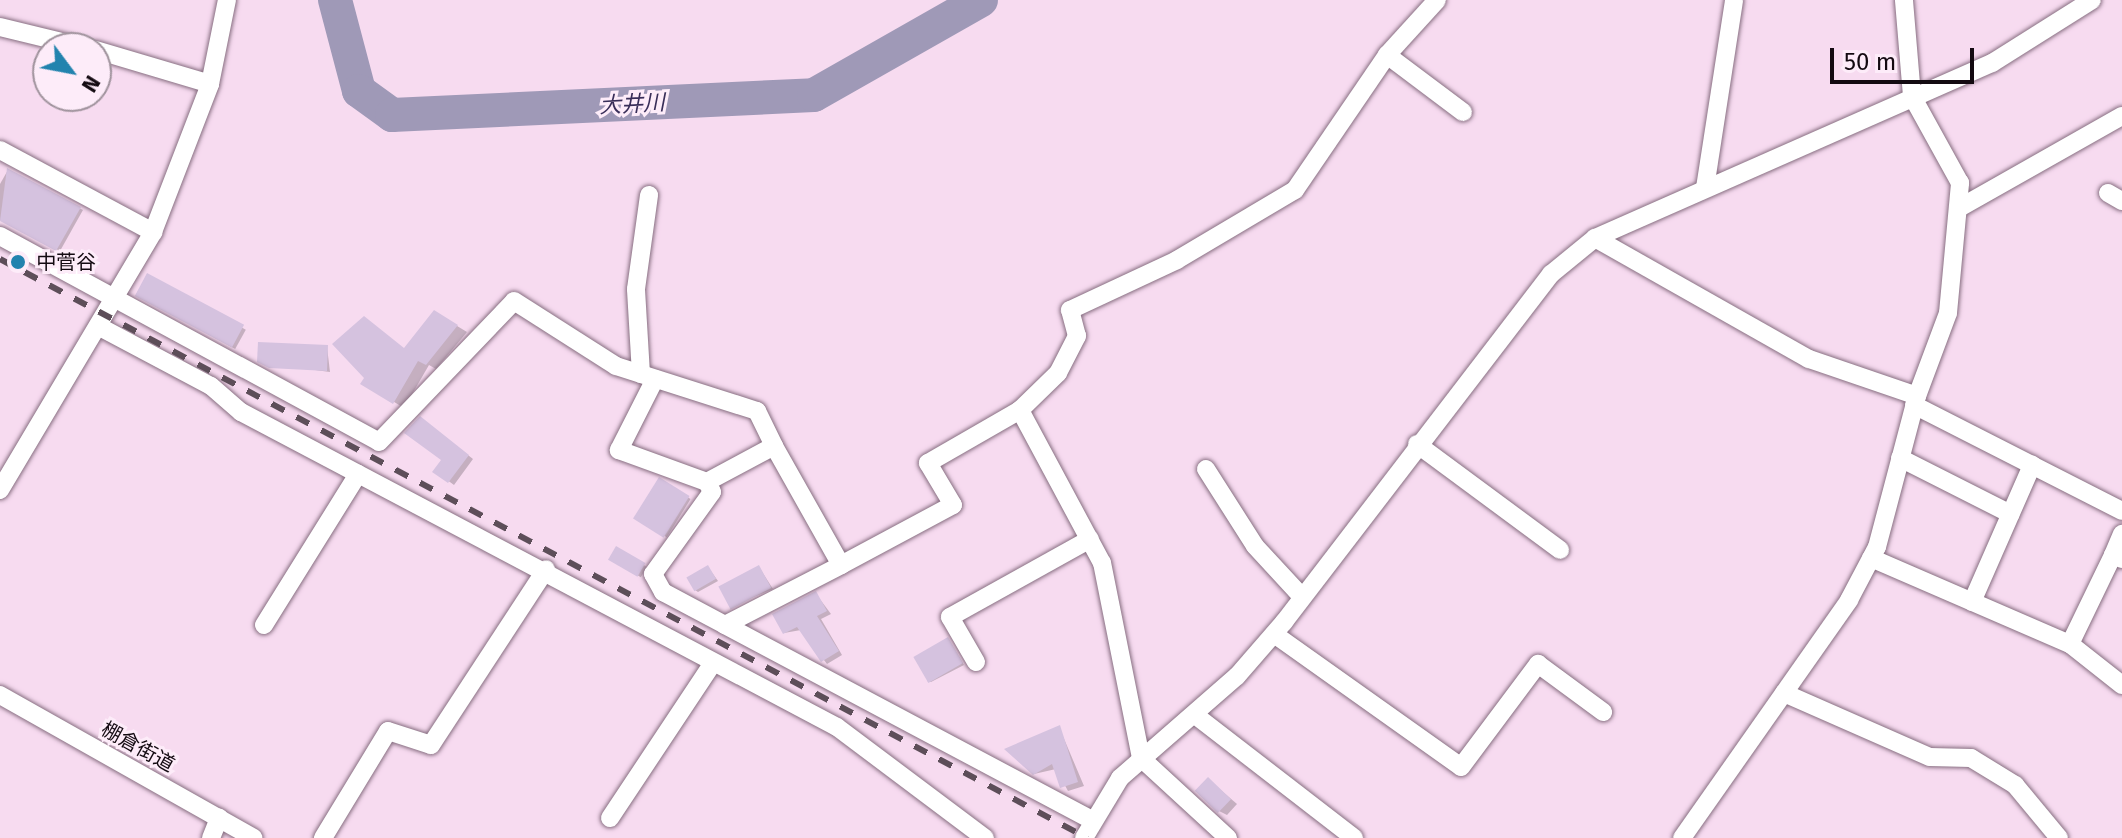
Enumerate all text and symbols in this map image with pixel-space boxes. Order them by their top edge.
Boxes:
north arrow [32,32,112,112]
scale bar [1834,32,1978,82]
text: 50 m [1844,48,1896,76]
text: N [76,71,106,97]
water label: 大井川 [598,89,666,119]
place label: 中菅谷 [36,250,96,274]
marker: 中菅谷 [7,251,29,273]
street label: 棚倉街道 [97,717,179,777]

